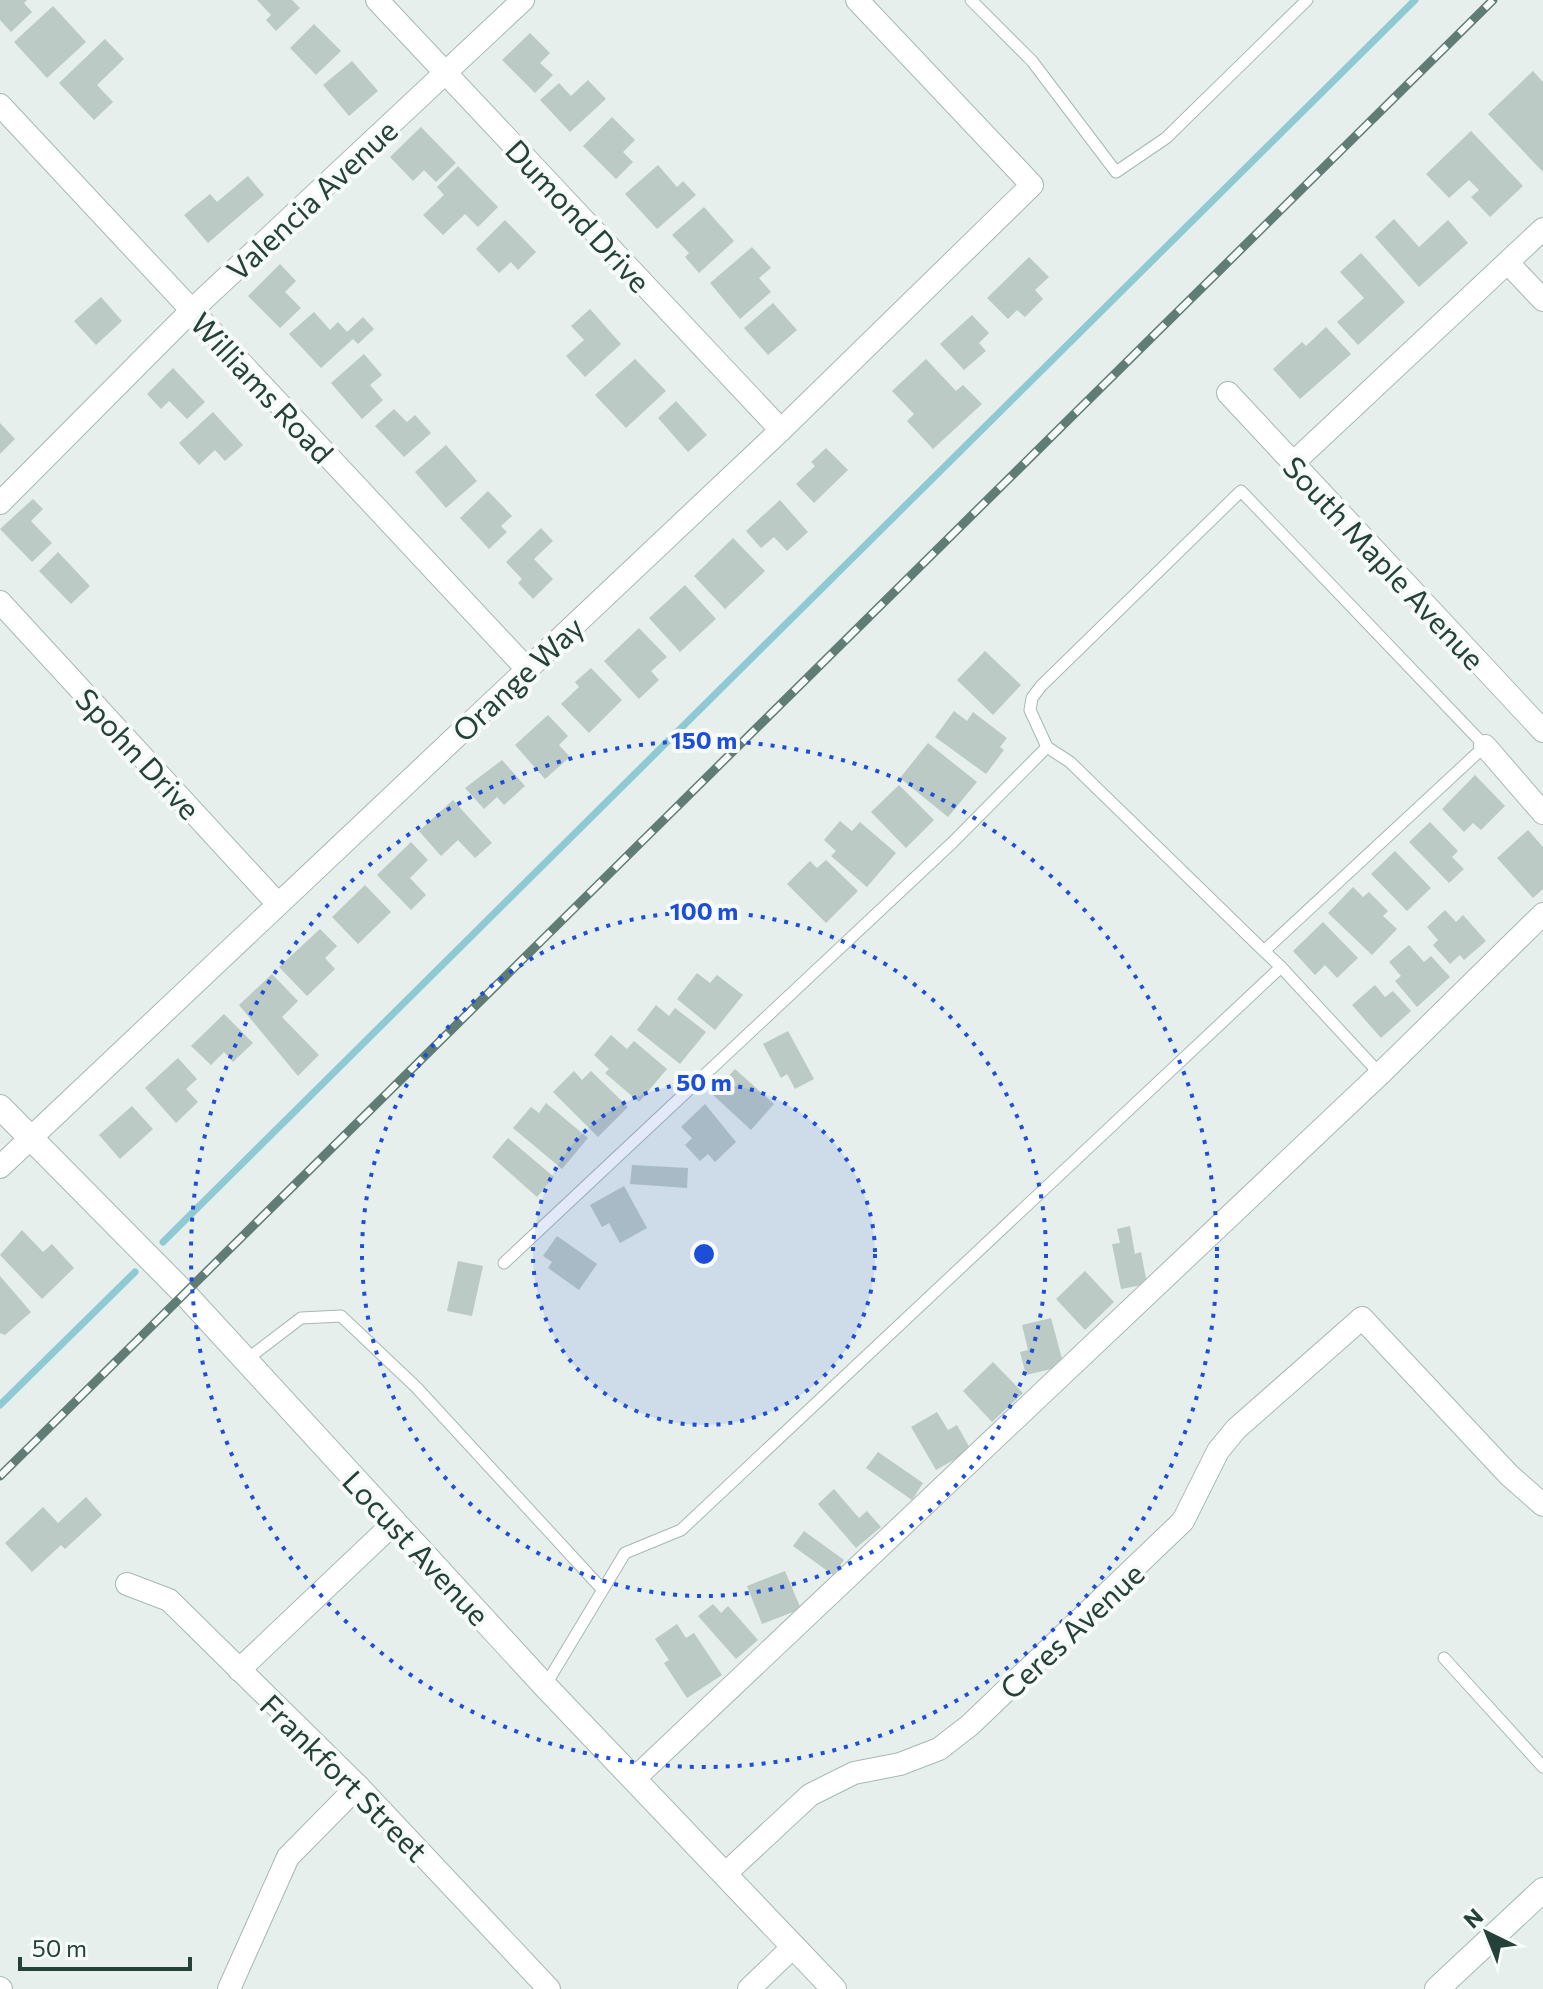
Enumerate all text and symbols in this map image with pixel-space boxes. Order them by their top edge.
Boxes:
street label: Valencia Avenue [218,111,404,287]
street label: Dumond Drive [499,131,659,299]
street label: Williams Road [184,304,342,470]
street label: South Maple Avenue [1276,448,1494,676]
street label: Orange Way [443,608,591,748]
street label: Spohn Drive [69,680,209,826]
text: 150 m [671,725,737,754]
text: 100 m [670,896,738,925]
text: 50 m [676,1067,732,1096]
centre of rings [690,1240,718,1268]
street label: Locust Avenue [336,1462,498,1632]
street label: Ceres Avenue [991,1554,1151,1706]
street label: Frankfort Street [254,1686,436,1868]
north arrow [1447,1893,1527,1973]
text: N [1458,1903,1488,1934]
scale bar [20,1921,190,1971]
text: 50 m [32,1933,87,1962]

